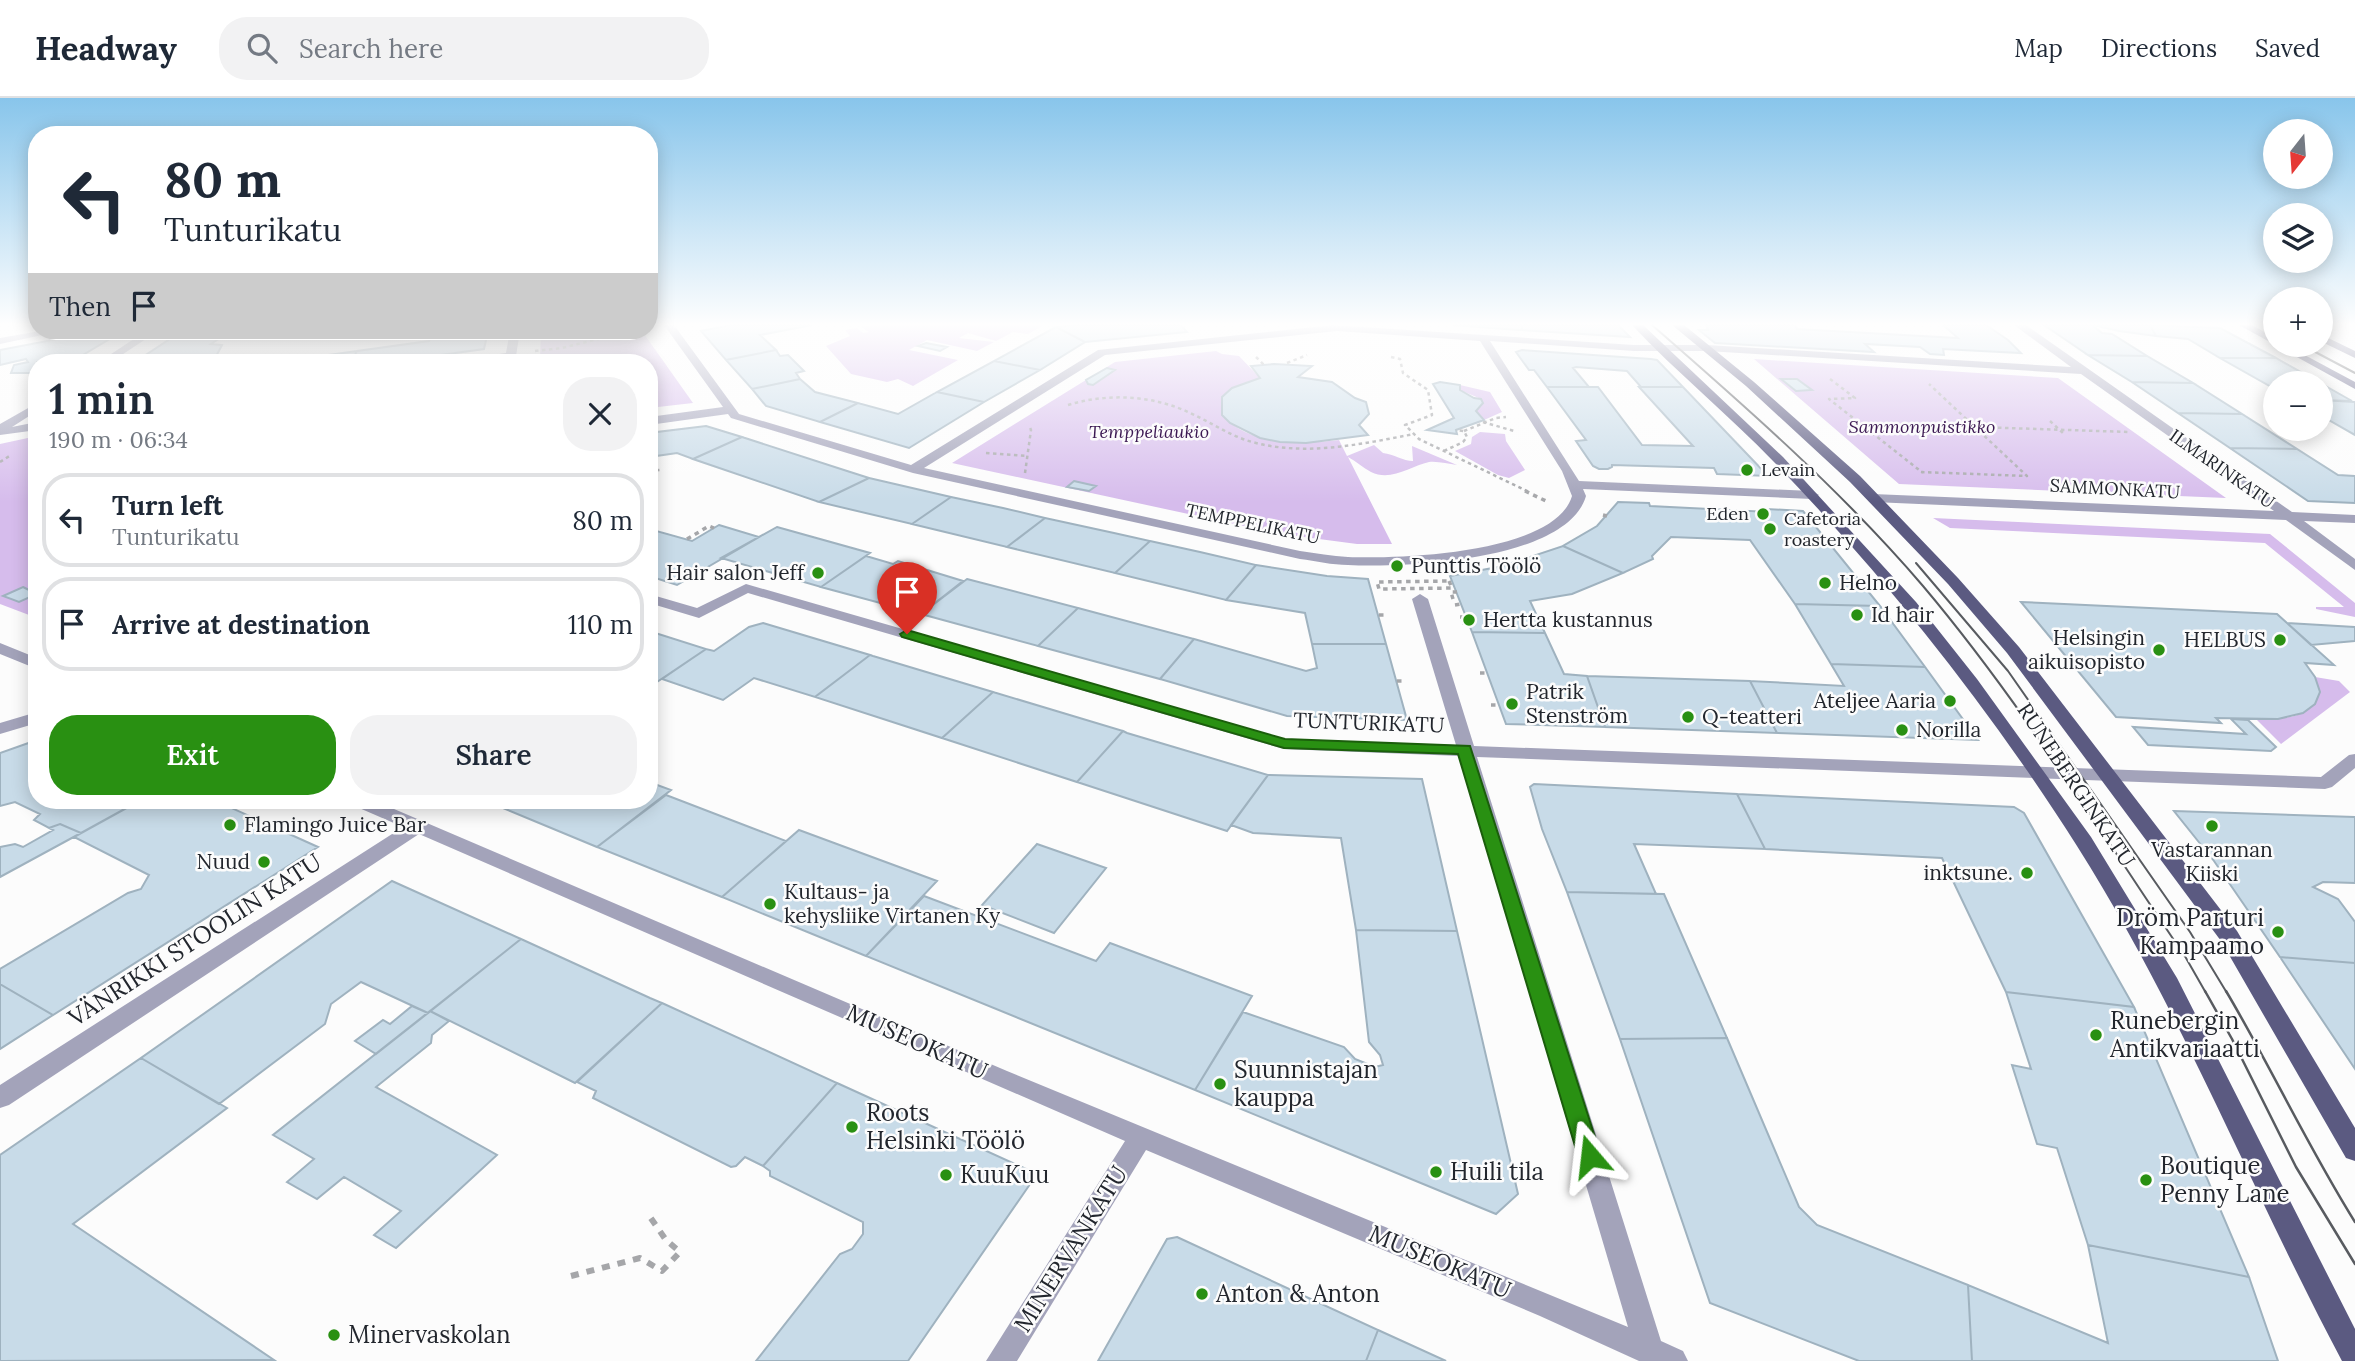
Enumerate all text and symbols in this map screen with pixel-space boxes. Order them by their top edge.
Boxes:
search box [219,17,709,80]
text: Headway [35,27,177,69]
icon: search [243,29,281,67]
text: Search here [299,32,443,65]
text: Map [2014,33,2063,64]
text: Directions [2101,33,2217,64]
text: Saved [2255,33,2320,64]
north arrow [2263,119,2333,189]
map controls [2263,119,2333,441]
text: 80 m [164,148,281,210]
icon: left [49,154,140,245]
button: layers [2263,203,2333,273]
text: Tunturikatu [164,209,342,250]
icon: arrive [125,287,163,325]
button: + [2263,287,2333,357]
text: Then [49,290,111,323]
button: − [2263,371,2333,441]
text: 1 min [49,372,154,426]
button: close [563,377,637,451]
park label: Sammonpuistikko [1849,415,1995,438]
park label: Temppeliaukio [1089,420,1209,443]
street label: ILMARINKATU [2165,424,2279,513]
text: 190 m · 06:34 [49,425,188,454]
place label: Levain [1761,458,1815,481]
marker: Levain [1739,462,1755,478]
street label: SAMMONKATU [2049,474,2181,503]
text: Turn left [112,489,223,522]
street label: TEMPPELIKATU [1184,498,1322,549]
icon: left [53,501,91,539]
place label: Eden [1706,502,1749,525]
text: 80 m [572,504,633,537]
marker: Eden [1755,506,1771,522]
place label: Cafetoria roastery [1784,507,1861,551]
marker: Cafetoria roastery [1762,521,1778,537]
text: Tunturikatu [112,522,240,551]
place label: Punttis Töölö [1411,552,1541,579]
marker: Punttis Töölö [1389,558,1405,574]
place label: Hair salon Jeff [666,559,806,586]
pin [877,562,937,634]
marker: Hair salon Jeff [810,565,826,581]
place label: Helno [1839,569,1897,596]
icon: arrive [888,573,926,611]
marker: Helno [1817,575,1833,591]
place label: Id hair [1871,601,1934,628]
icon: arrive [53,605,91,643]
place label: Hertta kustannus [1483,606,1653,633]
marker: Id hair [1849,607,1865,623]
text: Arrive at destination [112,608,370,641]
text: 110 m [568,608,633,641]
marker: Hertta kustannus [1461,612,1477,628]
place label: Helsingin aikuisopisto [2028,624,2145,675]
place label: HELBUS [2184,626,2266,653]
marker: HELBUS [2272,632,2288,648]
marker: Helsingin aikuisopisto [2151,642,2167,658]
place label: Patrik Stenström [1526,678,1628,729]
place label: Ateljee Aaria [1813,687,1936,714]
marker: Ateljee Aaria [1942,693,1958,709]
marker: Patrik Stenström [1504,696,1520,712]
street label: RUNEBERGINKATU [2011,697,2141,872]
place label: Q-teatteri [1702,703,1802,730]
street label: TUNTURIKATU [1293,706,1445,739]
marker: Q-teatteri [1680,709,1696,725]
button: Exit [49,715,336,795]
button: Share [350,715,637,795]
place label: Norilla [1916,716,1981,743]
marker: Norilla [1894,722,1910,738]
place label: Flamingo Juice Bar [244,811,426,838]
marker: Flamingo Juice Bar [222,817,238,833]
marker: Vastarannan Kiiski [2204,818,2220,834]
place label: Vastarannan Kiiski [2150,836,2273,887]
street label: VÄNRIKKI STOOLIN KATU [61,846,327,1034]
place label: Nuud [196,848,250,875]
marker: Nuud [256,854,272,870]
place label: inktsune. [1923,859,2013,886]
marker: inktsune. [2019,865,2035,881]
place label: Kultaus- ja kehysliike Virtanen Ky [784,878,1000,929]
marker: Kultaus- ja kehysliike Virtanen Ky [762,896,778,912]
place label: Dröm Parturi Kampaamo [2116,902,2264,961]
marker: Dröm Parturi Kampaamo [2270,924,2286,940]
street label: MUSEOKATU [842,997,993,1087]
place label: Runebergin Antikvariaatti [2109,1005,2260,1064]
marker: Runebergin Antikvariaatti [2088,1027,2104,1043]
place label: Suunnistajan kauppa [1234,1054,1378,1113]
marker: Suunnistajan kauppa [1212,1076,1228,1092]
place label: Roots Helsinki Töölö [866,1097,1025,1156]
marker: Roots Helsinki Töölö [844,1119,860,1135]
position arrow [1553,1119,1627,1193]
place label: Boutique Penny Lane [2160,1150,2290,1209]
place label: Huili tila [1450,1156,1544,1187]
place label: KuuKuu [960,1159,1049,1190]
street label: MINERVANKATU [1007,1160,1134,1338]
marker: Huili tila [1428,1164,1444,1180]
marker: KuuKuu [938,1167,954,1183]
marker: Boutique Penny Lane [2138,1172,2154,1188]
street label: MUSEOKATU [1364,1218,1516,1305]
place label: Anton & Anton [1215,1278,1380,1309]
marker: Anton & Anton [1194,1286,1210,1302]
place label: Minervaskolan [348,1319,511,1350]
marker: Minervaskolan [326,1327,342,1343]

